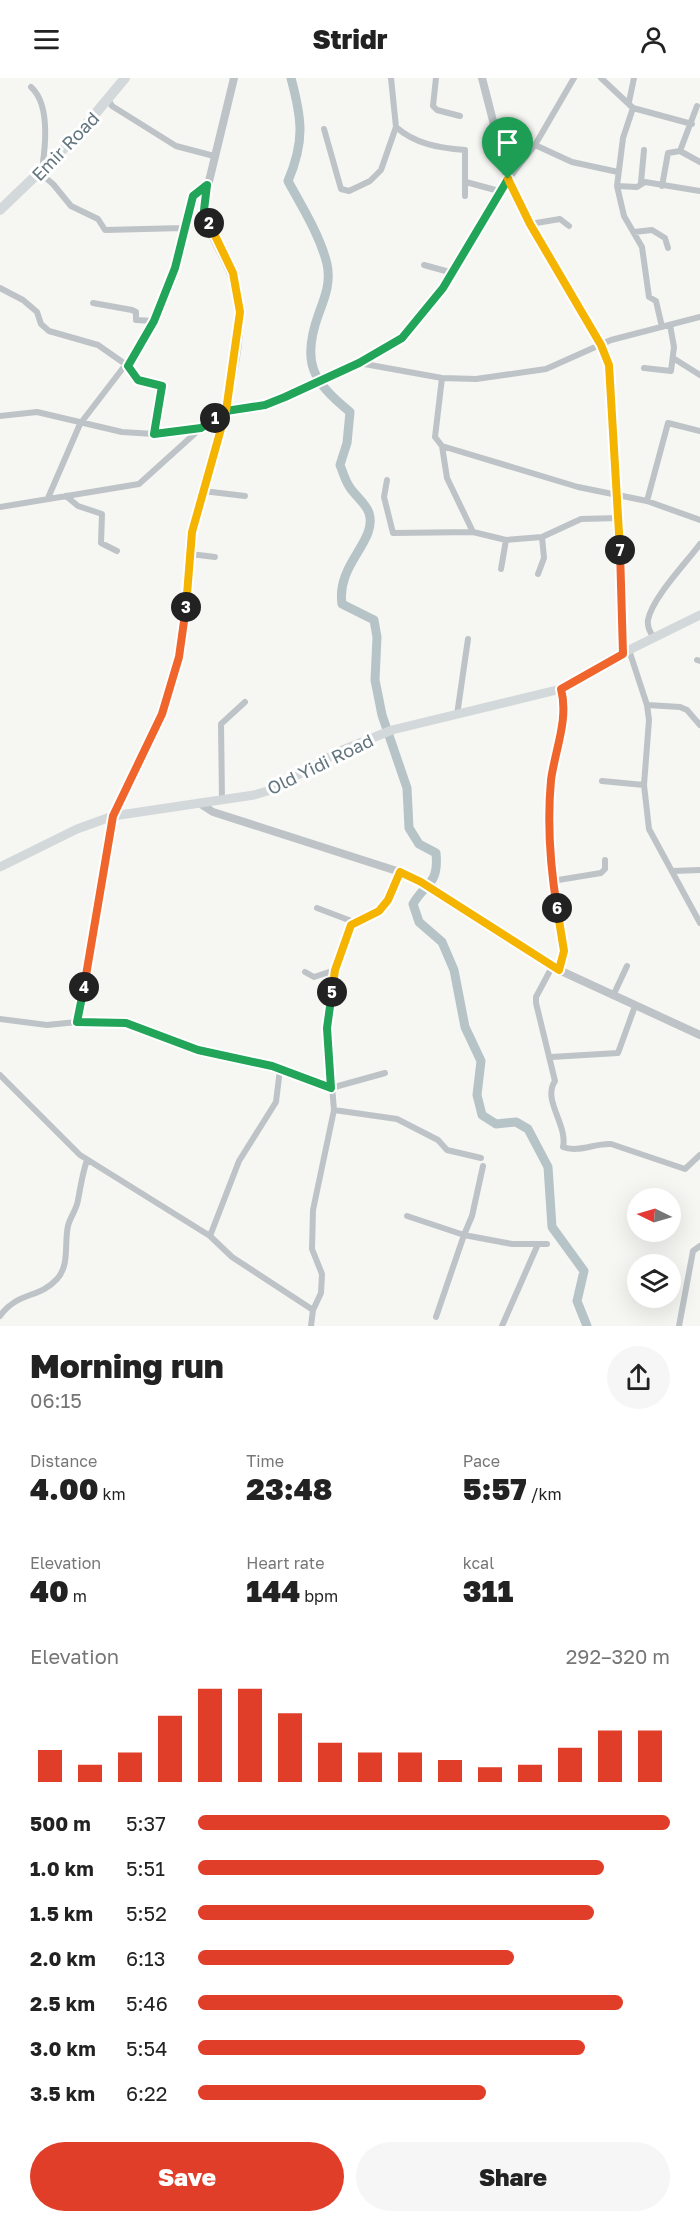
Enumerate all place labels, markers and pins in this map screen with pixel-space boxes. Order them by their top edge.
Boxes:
pin [482,117,533,179]
pin: 2 [194,208,224,238]
pin: 1 [200,403,230,433]
pin: 7 [605,535,635,565]
pin: 3 [171,592,201,622]
pin: 6 [542,893,572,923]
pin: 4 [69,972,99,1002]
pin: 5 [317,977,347,1007]

